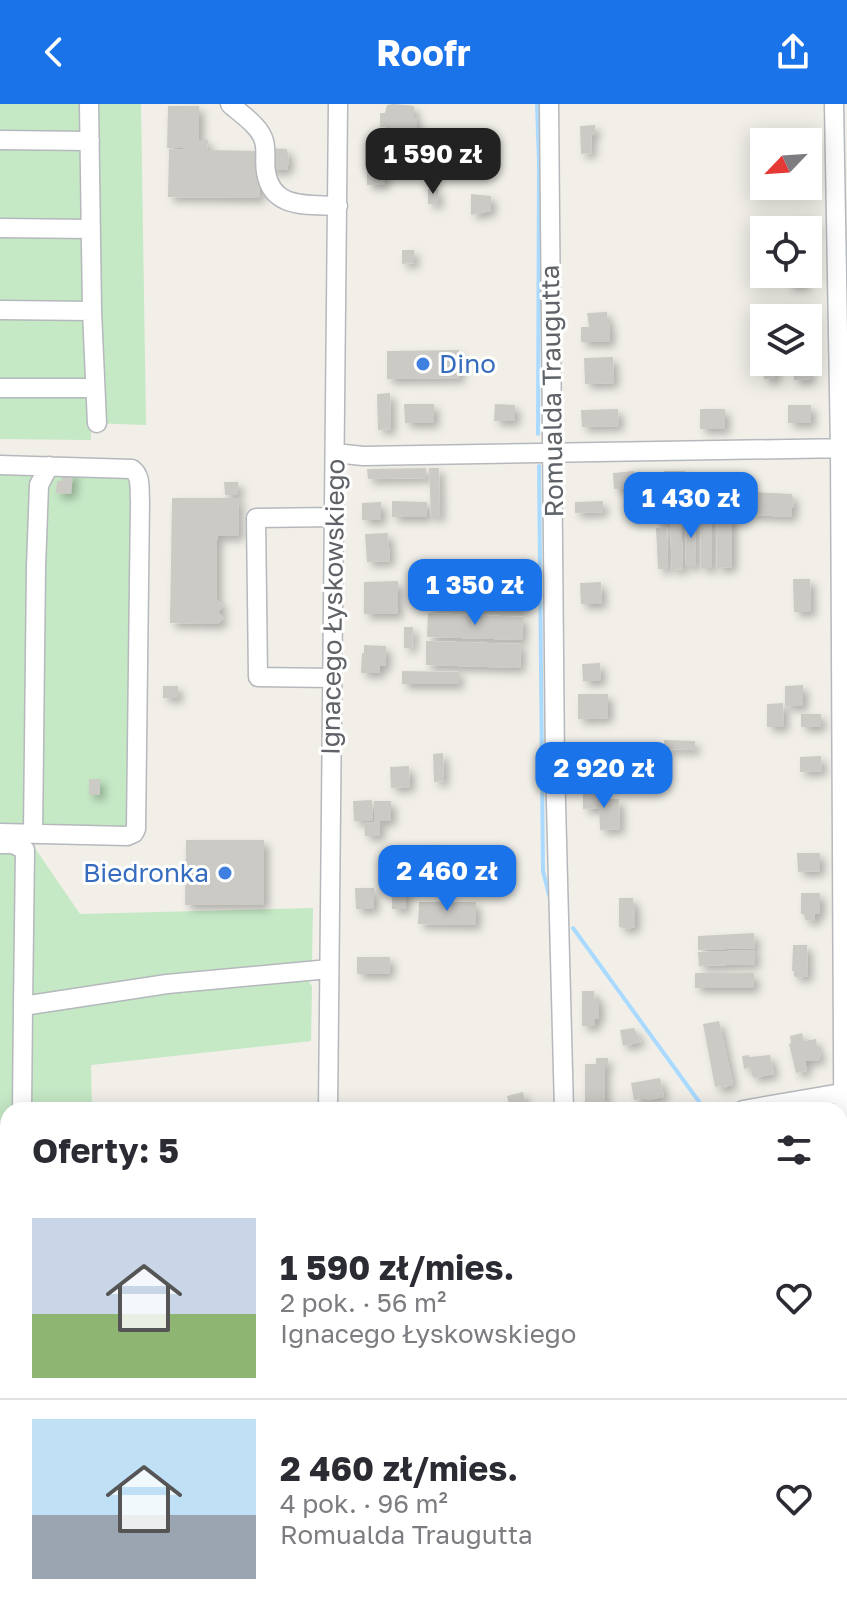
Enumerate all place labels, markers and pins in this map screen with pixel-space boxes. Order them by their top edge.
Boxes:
pin: 1 590 zł [350,128,516,196]
place label: Dino [439,348,496,379]
marker: Dino [414,355,432,373]
pin: 1 430 zł [608,472,774,540]
pin: 1 350 zł [392,559,558,627]
pin: 2 920 zł [521,742,687,810]
pin: 2 460 zł [364,845,530,913]
place label: Biedronka [83,857,209,888]
marker: Biedronka [216,864,234,882]

